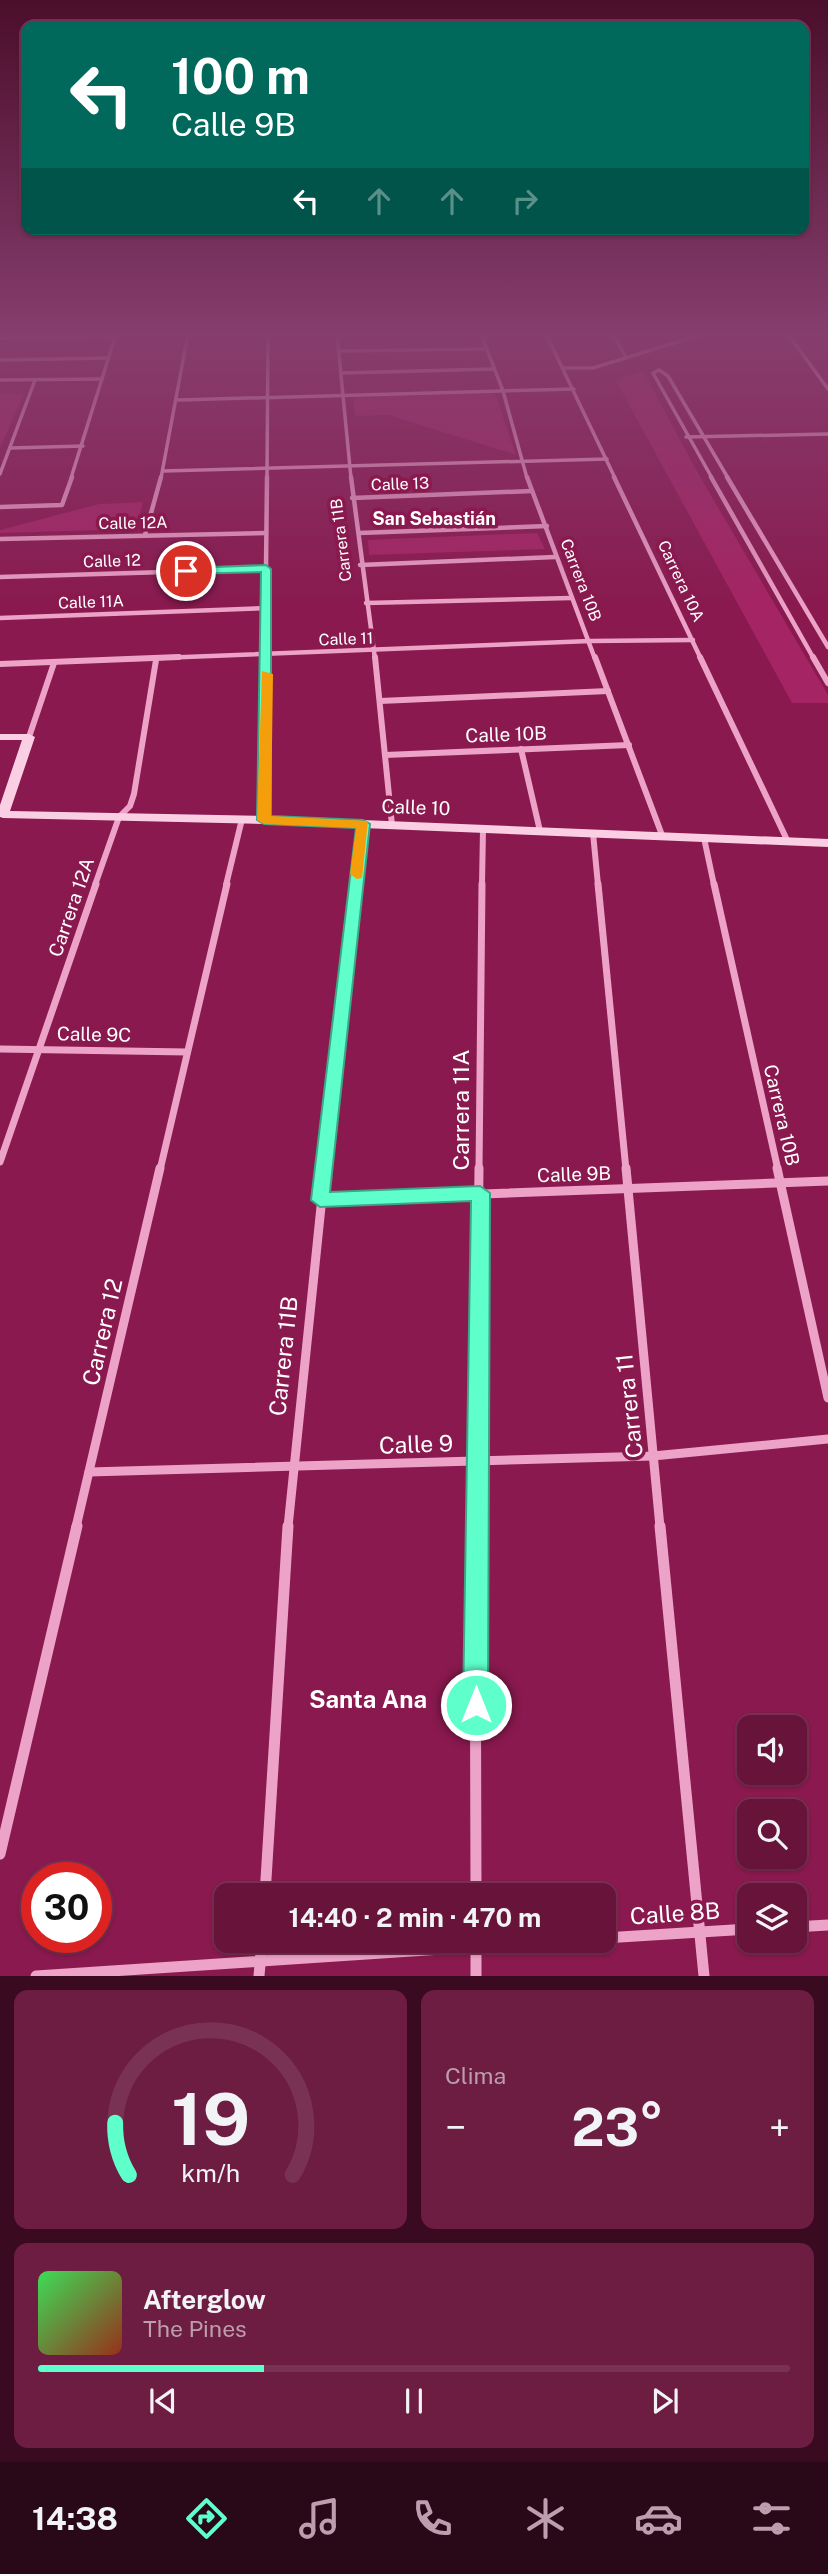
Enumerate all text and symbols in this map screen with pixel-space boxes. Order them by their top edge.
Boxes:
text: 100 m [171,47,310,105]
icon: left [56,49,147,140]
text: Calle 9B [171,106,296,143]
icon: left [287,182,325,220]
icon: ahead [360,182,398,220]
icon: ahead [433,182,471,220]
icon: right [506,182,544,220]
street label: Calle 13 [371,473,429,495]
street label: Carrera 11B [326,497,356,583]
district label: San Sebastián [372,508,496,529]
street label: Calle 12A [98,513,168,533]
street label: Carrera 10B [557,536,605,624]
street label: Carrera 10A [654,537,708,625]
pin [156,541,216,601]
street label: Calle 12 [83,550,141,572]
icon: arrive [167,552,205,590]
street label: Calle 11A [58,591,124,613]
street label: Calle 11 [318,629,374,649]
street label: Calle 10B [465,722,547,746]
street label: Calle 10 [381,795,451,819]
street label: Carrera 12A [44,854,98,960]
street label: Calle 9C [57,1022,131,1046]
street label: Carrera 11A [447,1049,474,1171]
street label: Carrera 10B [760,1062,804,1168]
street label: Calle 9B [537,1162,611,1186]
street label: Carrera 12 [77,1276,127,1388]
street label: Carrera 11B [263,1295,303,1417]
street label: Carrera 11 [610,1352,648,1460]
street label: Calle 9 [378,1429,454,1459]
position arrow [439,1668,513,1742]
district label: Santa Ana [309,1685,427,1713]
map controls [737,1715,807,1953]
button: sound [737,1715,807,1785]
button: search [737,1799,807,1869]
speed limit sign: 30 [21,1862,112,1953]
button: layers [737,1883,807,1953]
street label: Calle 8B [629,1896,721,1930]
text: 14:40 · 2 min · 470 m [289,1902,541,1933]
text: Clima [445,2062,506,2089]
text: 19 [171,2077,250,2162]
text: 23° [571,2097,664,2158]
text: − [445,2105,466,2150]
text: + [769,2105,790,2150]
text: km/h [181,2158,240,2188]
text: Afterglow [143,2284,266,2315]
text: The Pines [143,2315,247,2342]
icon: previous [144,2382,182,2420]
icon: pause [395,2382,433,2420]
icon: next [646,2382,684,2420]
icon: directions [182,2494,231,2543]
icon: music [295,2494,344,2543]
icon: phone [408,2494,457,2543]
icon: climate [521,2494,570,2543]
icon: car [634,2494,683,2543]
icon: filters [747,2494,796,2543]
text: 14:38 [32,2500,118,2537]

